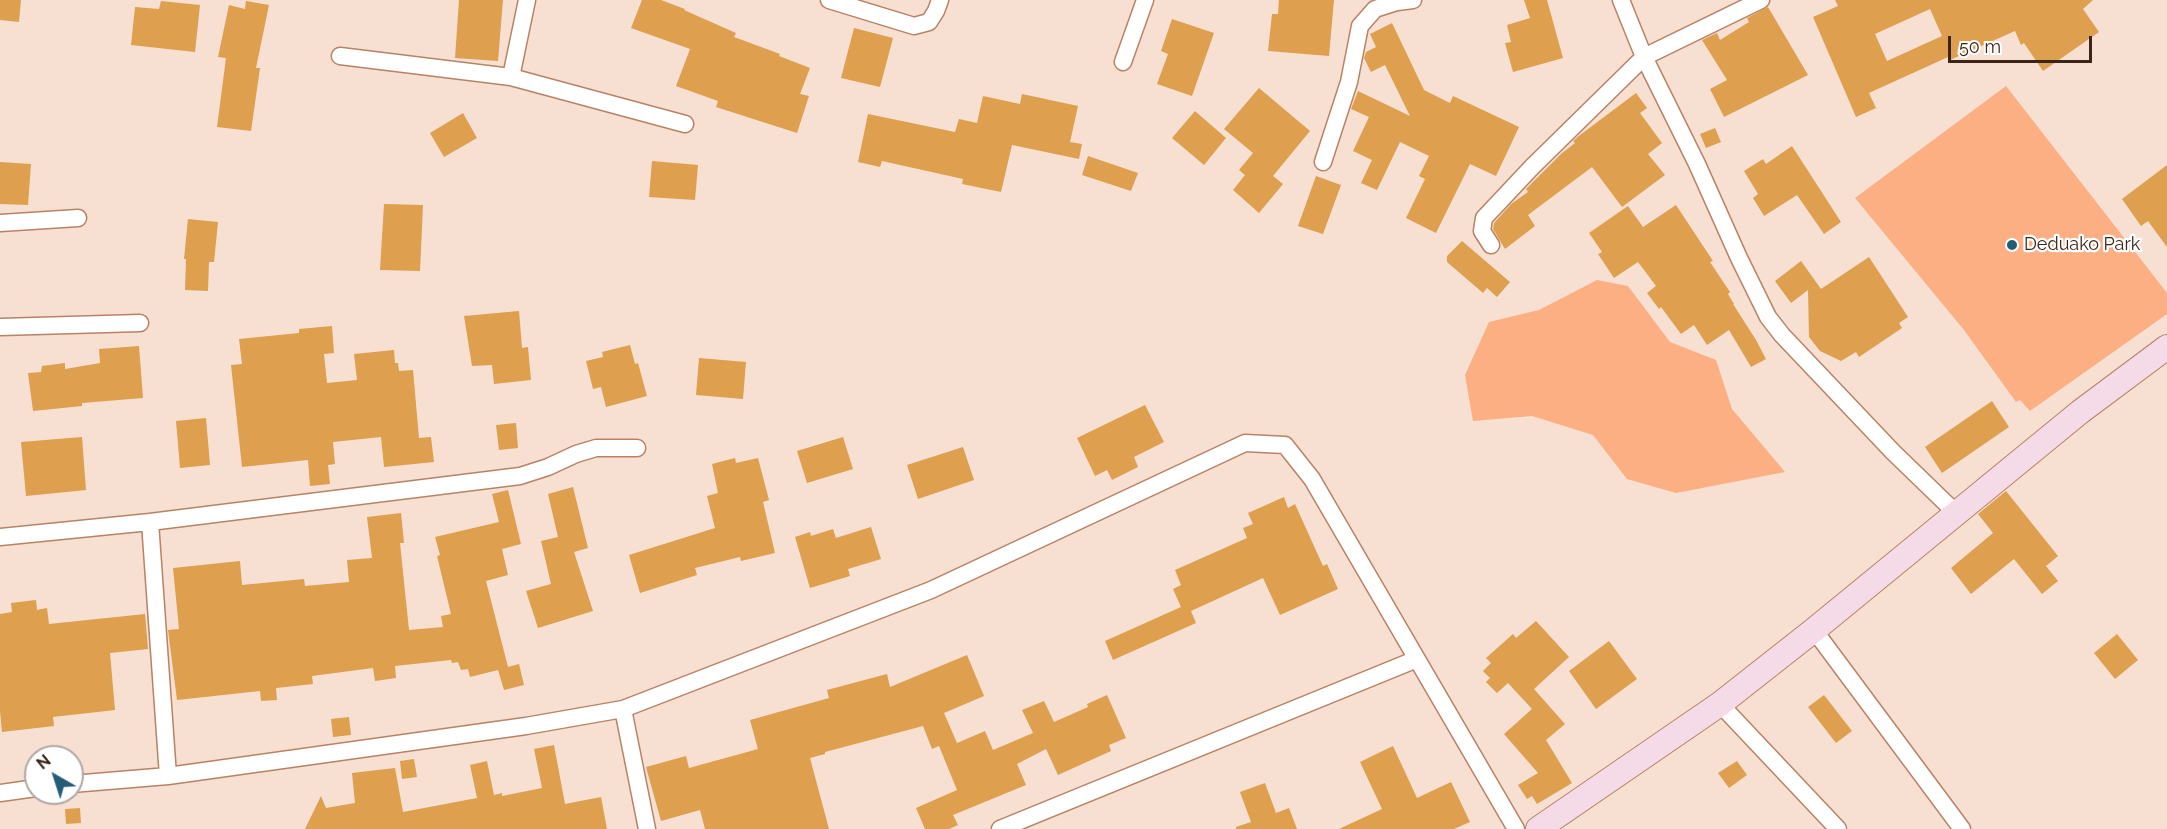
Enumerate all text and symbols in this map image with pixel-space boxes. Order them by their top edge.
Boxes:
scale bar [1951,24,2095,62]
text: 50 m [1959,36,2001,57]
place label: Deduako Park [2024,234,2140,256]
marker: Deduako Park [2005,238,2019,252]
north arrow [24,745,84,805]
text: N [33,751,54,773]

